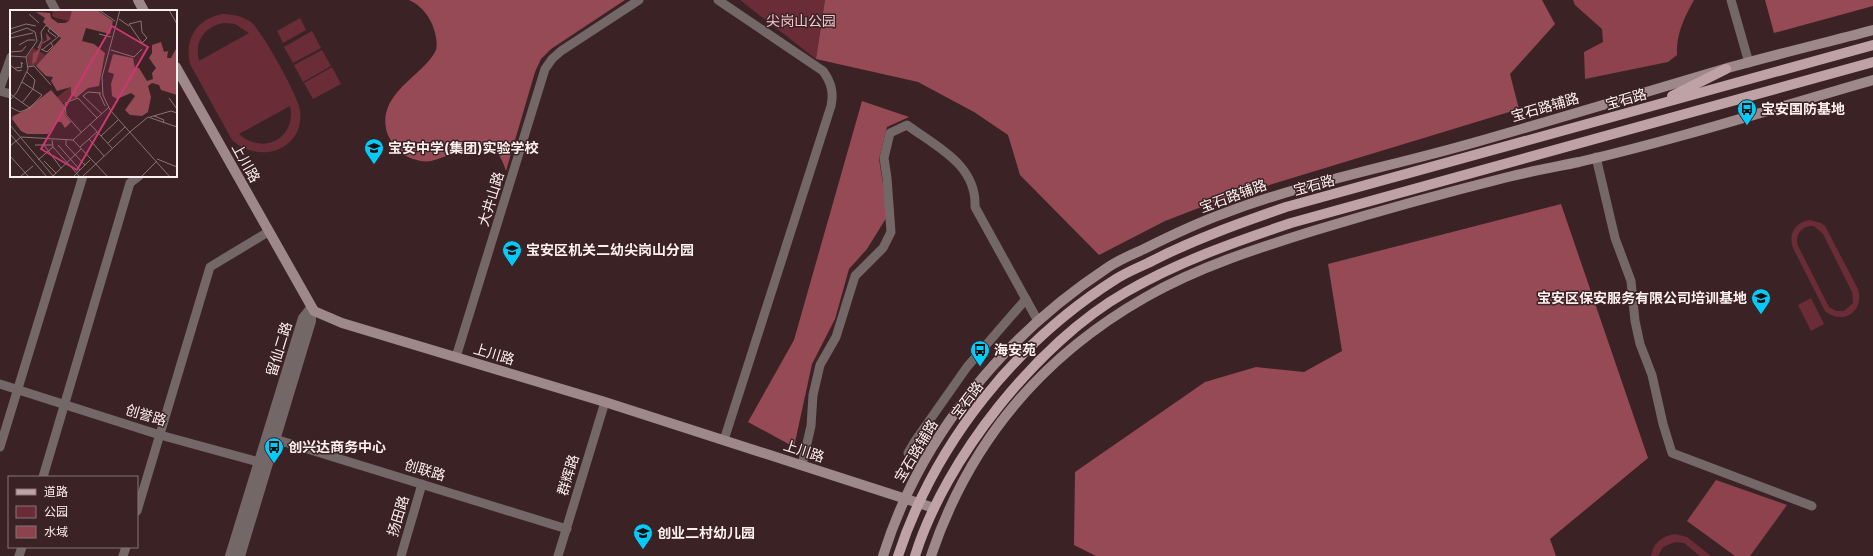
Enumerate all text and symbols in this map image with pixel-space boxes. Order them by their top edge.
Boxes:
inset map [10,10,177,177]
park label: 尖岗山公园 [766,12,836,29]
street label: 宝石路 [1603,85,1648,112]
street label: 宝石路辅路 [1509,89,1581,124]
bus stop icon: 宝安国防基地 [1736,98,1758,126]
place label: 宝安国防基地 [1761,100,1845,117]
school or university icon: 宝安中学(集团)实验学校 [363,137,385,165]
place label: 宝安中学(集团)实验学校 [388,139,539,156]
street label: 上川路 [229,140,264,185]
street label: 大井山路 [474,170,507,228]
street label: 宝石路 [1291,171,1336,198]
street label: 宝石路辅路 [1197,176,1269,215]
school or university icon: 宝安区机关二幼尖岗山分园 [501,239,523,267]
place label: 宝安区机关二幼尖岗山分园 [526,241,694,258]
school or university icon: 宝安区保安服务有限公司培训基地 [1750,287,1772,315]
place label: 宝安区保安服务有限公司培训基地 [1537,289,1747,306]
street label: 留仙二路 [262,320,295,378]
street label: 上川路 [472,339,517,368]
bus stop icon: 海安苑 [969,339,991,367]
place label: 海安苑 [994,341,1036,358]
street label: 宝石路 [947,378,986,422]
street label: 创誉路 [124,400,169,429]
street label: 宝石路辅路 [890,416,941,485]
bus stop icon: 创兴达商务中心 [263,436,285,464]
street label: 上川路 [782,436,827,465]
place label: 创兴达商务中心 [288,438,386,455]
street label: 群辉路 [553,452,582,497]
street label: 创联路 [403,455,448,484]
legend [8,476,138,548]
text: 道路 [44,484,68,499]
street label: 扬田路 [383,493,412,538]
text: 公园 [44,504,68,519]
school or university icon: 创业二村幼儿园 [632,522,654,550]
text: 水域 [44,524,68,539]
place label: 创业二村幼儿园 [657,524,755,541]

